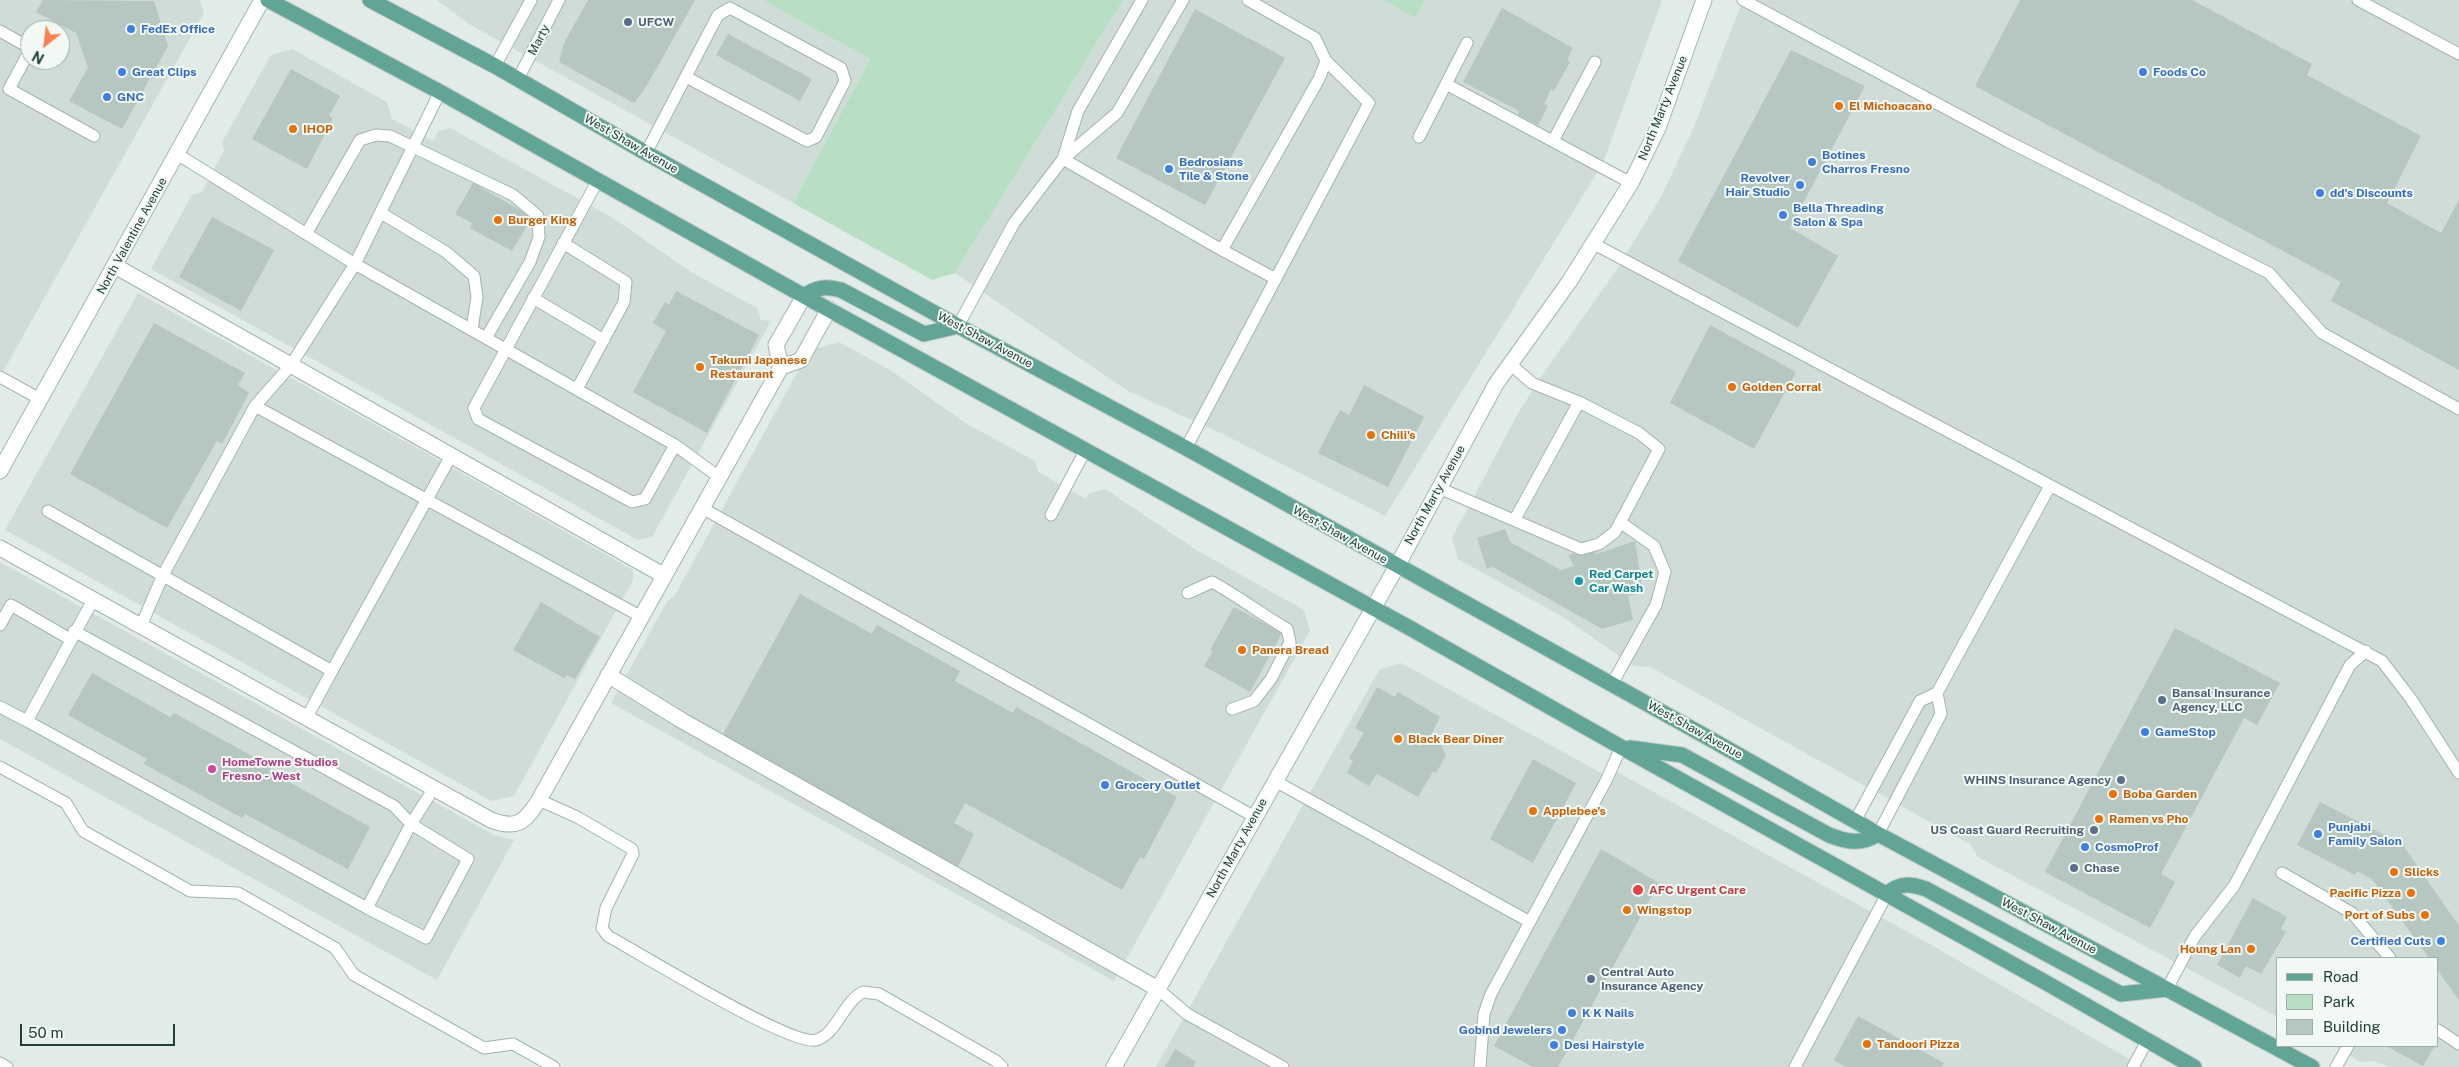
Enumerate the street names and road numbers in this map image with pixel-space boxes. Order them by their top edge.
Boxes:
street label: Marty [525,22,553,58]
street label: North Marty Avenue [1635,54,1691,162]
street label: West Shaw Avenue [581,111,681,177]
street label: North Valentine Avenue [94,175,170,297]
street label: West Shaw Avenue [935,309,1035,371]
street label: North Marty Avenue [1402,443,1468,547]
street label: West Shaw Avenue [1290,503,1390,567]
street label: West Shaw Avenue [1645,698,1745,762]
street label: North Marty Avenue [1204,796,1270,900]
street label: West Shaw Avenue [1999,895,2099,957]

